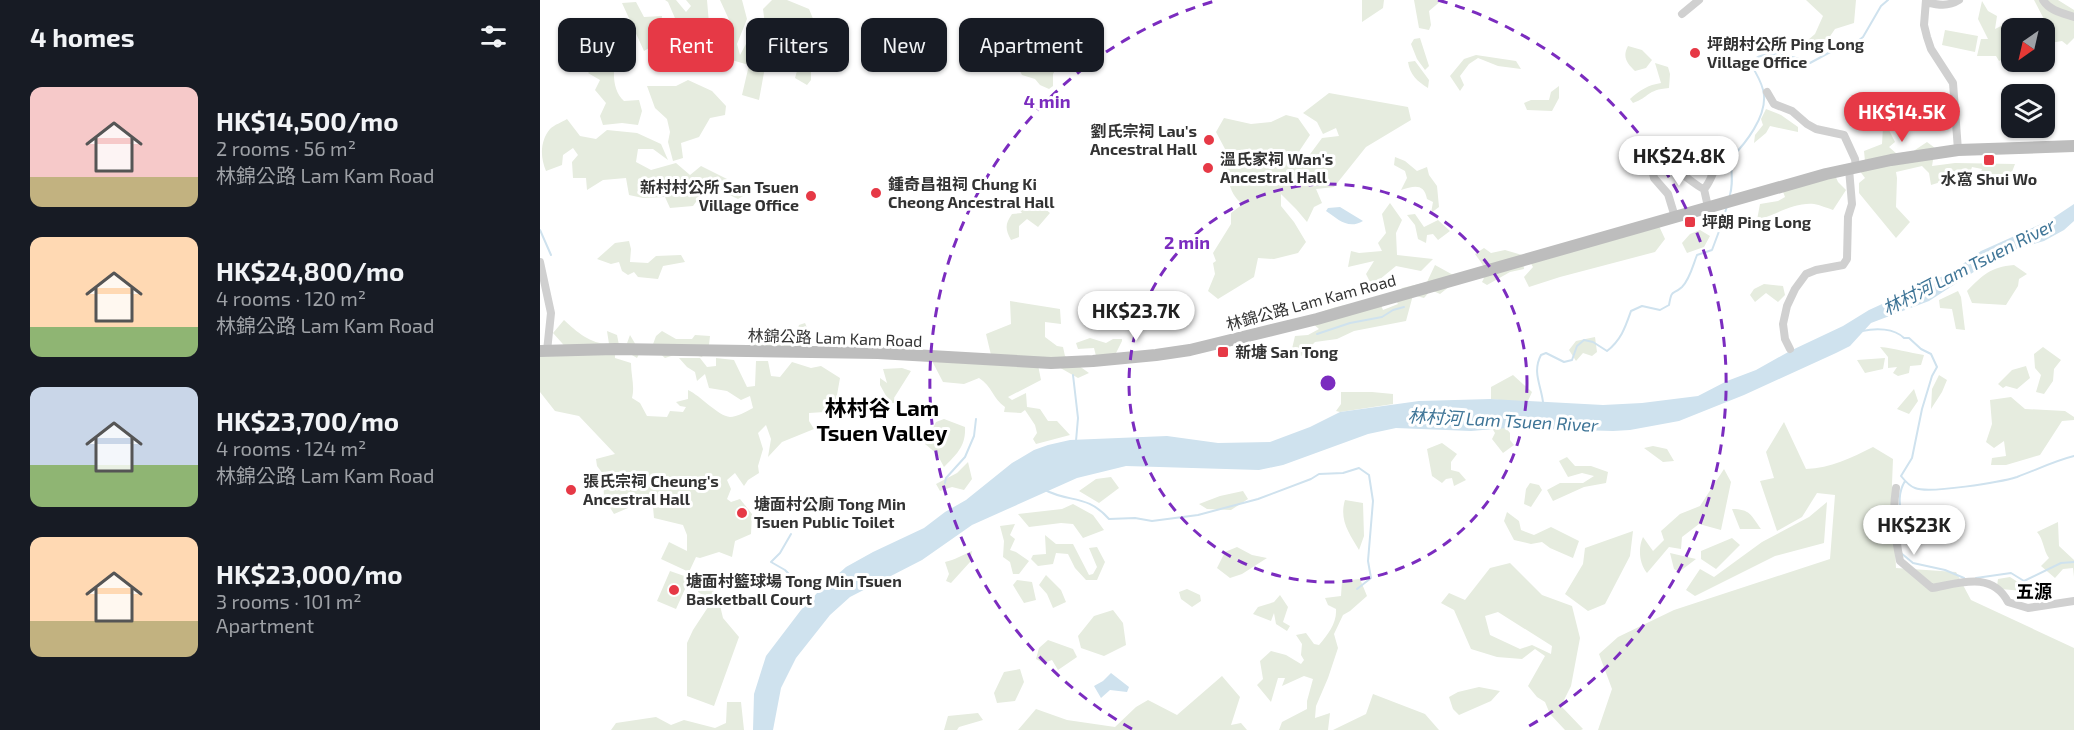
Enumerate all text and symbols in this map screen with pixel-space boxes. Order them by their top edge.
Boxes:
chip: Buy [558,18,636,72]
chip: Rent [648,18,734,72]
chip: Filters [746,18,849,72]
chip: New [861,18,947,72]
chip: Apartment [959,18,1104,72]
north arrow [2001,18,2055,72]
map controls [2001,18,2055,138]
icon: filters [477,20,510,53]
text: 4 homes [30,21,135,52]
place label: 坪朗村公所 Ping Long Village Office [1707,34,1865,71]
marker: 坪朗村公所 Ping Long Village Office [1688,46,1702,60]
button: layers [2001,84,2055,138]
text: 4 min [1024,90,1071,112]
pin: HK$14.5K [1840,92,1964,143]
text: HK$14.5K [1858,99,1946,123]
text: HK$14,500/mo [216,105,399,136]
icon: home [78,111,150,183]
place label: 劉氏宗祠 Lau's Ancestral Hall [1090,121,1198,158]
marker: 劉氏宗祠 Lau's Ancestral Hall [1202,133,1216,147]
text: 2 rooms · 56 m² [216,136,356,160]
pin: HK$24.8K [1617,136,1741,187]
text: HK$24.8K [1633,143,1725,167]
place label: 溫氏家祠 Wan's Ancestral Hall [1220,149,1333,186]
marker: 水窩 Shui Wo [1982,153,1996,167]
marker: 溫氏家祠 Wan's Ancestral Hall [1201,161,1215,175]
text: 林錦公路 Lam Kam Road [216,163,435,187]
place label: 水窩 Shui Wo [1941,169,2037,188]
place label: 鍾奇昌祖祠 Chung Ki Cheong Ancestral Hall [888,174,1055,211]
place label: 新村村公所 San Tsuen Village Office [640,177,799,214]
marker: 鍾奇昌祖祠 Chung Ki Cheong Ancestral Hall [869,186,883,200]
marker: 新村村公所 San Tsuen Village Office [804,189,818,203]
place label: 坪朗 Ping Long [1702,212,1812,231]
water label: 林村河 Lam Tsuen River [1879,213,2059,319]
marker: 坪朗 Ping Long [1683,215,1697,229]
text: 2 min [1164,231,1210,253]
text: HK$24,800/mo [216,255,404,286]
icon: home [78,261,150,333]
street label: 林錦公路 Lam Kam Road [1224,270,1398,333]
text: 4 rooms · 120 m² [216,286,366,310]
pin: HK$23.7K [1074,291,1198,342]
text: HK$23.7K [1092,298,1180,322]
text: 林錦公路 Lam Kam Road [216,313,435,337]
street label: 林錦公路 Lam Kam Road [747,325,923,350]
place label: 新塘 San Tong [1235,342,1339,361]
marker: 新塘 San Tong [1216,345,1230,359]
centre of rings [1318,373,1338,393]
district label: 林村谷 Lam Tsuen Valley [817,394,948,446]
water label: 林村河 Lam Tsuen River [1407,404,1600,436]
text: HK$23,700/mo [216,405,399,436]
icon: home [78,411,150,483]
text: 4 rooms · 124 m² [216,436,366,460]
text: 林錦公路 Lam Kam Road [216,463,435,487]
place label: 張氏宗祠 Cheung's Ancestral Hall [583,471,719,508]
marker: 張氏宗祠 Cheung's Ancestral Hall [564,483,578,497]
place label: 塘面村公廁 Tong Min Tsuen Public Toilet [754,494,906,531]
pin: HK$23K [1865,505,1963,556]
marker: 塘面村公廁 Tong Min Tsuen Public Toilet [735,506,749,520]
text: HK$23K [1877,512,1951,536]
text: HK$23,000/mo [216,558,403,589]
icon: home [78,561,150,633]
place label: 塘面村籃球場 Tong Min Tsuen Basketball Court [686,571,902,608]
district label: 五源 [2016,580,2052,602]
marker: 塘面村籃球場 Tong Min Tsuen Basketball Court [667,583,681,597]
text: 3 rooms · 101 m² [216,589,362,613]
text: Apartment [216,613,314,637]

